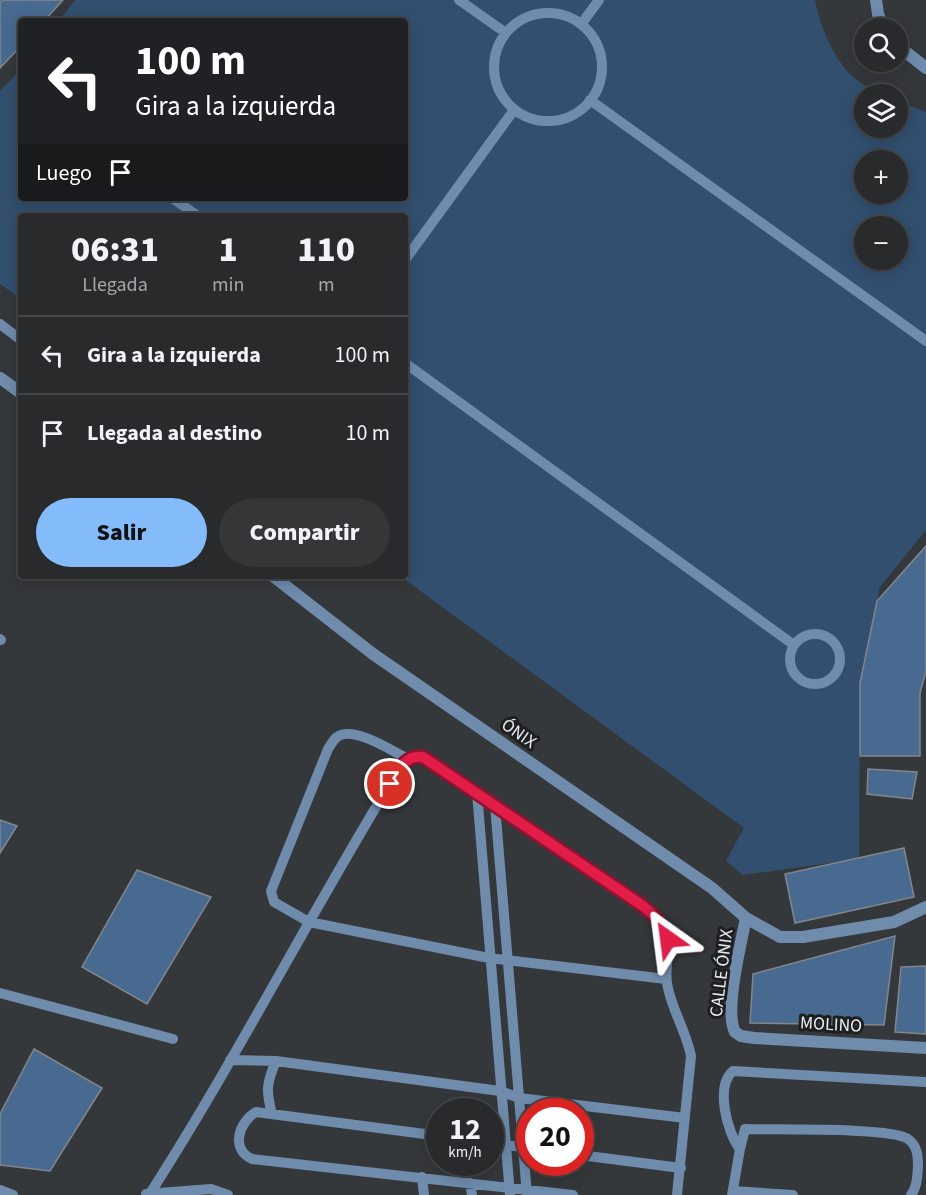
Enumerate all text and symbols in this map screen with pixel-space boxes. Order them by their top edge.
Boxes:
map controls [854,18,908,270]
button: search [854,18,908,72]
text: 100 m [135,31,246,91]
icon: left [36,42,114,120]
button: layers [854,84,908,138]
text: Gira a la izquierda [135,87,336,126]
button: + [854,150,908,204]
icon: arrive [104,156,137,189]
text: Luego [36,157,92,189]
button: − [854,216,908,270]
text: 06:31 [71,224,159,275]
text: 1 [219,224,238,275]
text: 110 [297,224,355,275]
text: Llegada [82,271,148,299]
text: min [212,271,244,299]
text: m [318,271,334,299]
icon: left [36,339,69,372]
text: Gira a la izquierda [87,339,261,371]
text: 100 m [335,339,390,371]
icon: arrive [36,417,69,450]
text: Llegada al destino [87,417,262,449]
text: 10 m [345,417,390,449]
button: Salir [36,498,207,567]
button: Compartir [219,498,390,567]
street label: ÓNIX [496,712,541,754]
pin [364,758,415,809]
icon: arrive [373,767,406,800]
position arrow [636,907,700,971]
street label: CALLE ÓNIX [704,928,739,1018]
street label: MOLINO [799,1010,863,1039]
speed limit sign: 20 [516,1098,594,1176]
text: 12 [449,1108,481,1151]
text: km/h [448,1142,482,1163]

